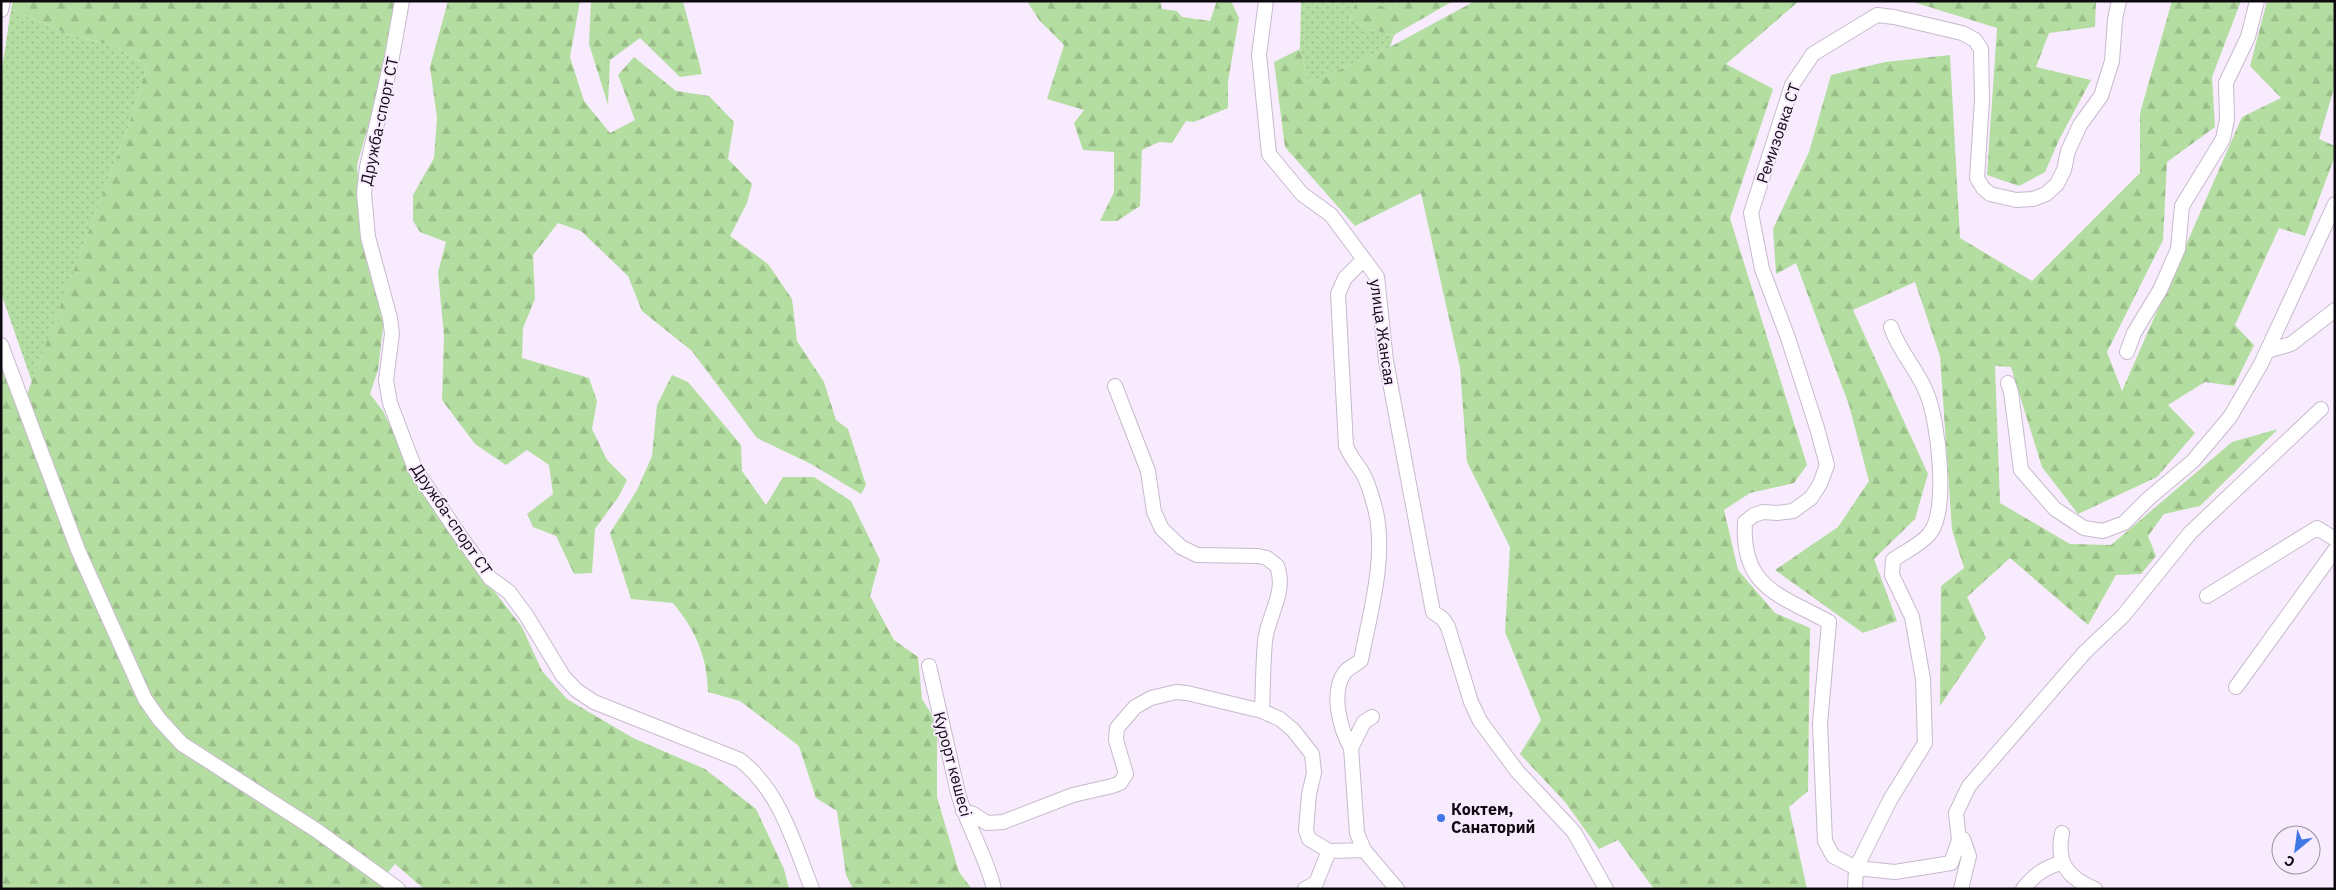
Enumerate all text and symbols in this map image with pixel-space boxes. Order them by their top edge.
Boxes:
street label: Дружба-спорт СТ [356,55,402,187]
street label: Ремизовка СТ [1752,80,1804,186]
street label: улица Жансая [1366,278,1400,386]
street label: Дружба-спорт СТ [407,459,497,579]
street label: Курорт көшесі [929,709,977,819]
place label: Коктем, Санаторий [1451,799,1535,837]
marker: Коктем, Санаторий [1435,812,1447,824]
north arrow [2271,825,2321,875]
text: С [2281,851,2298,871]

